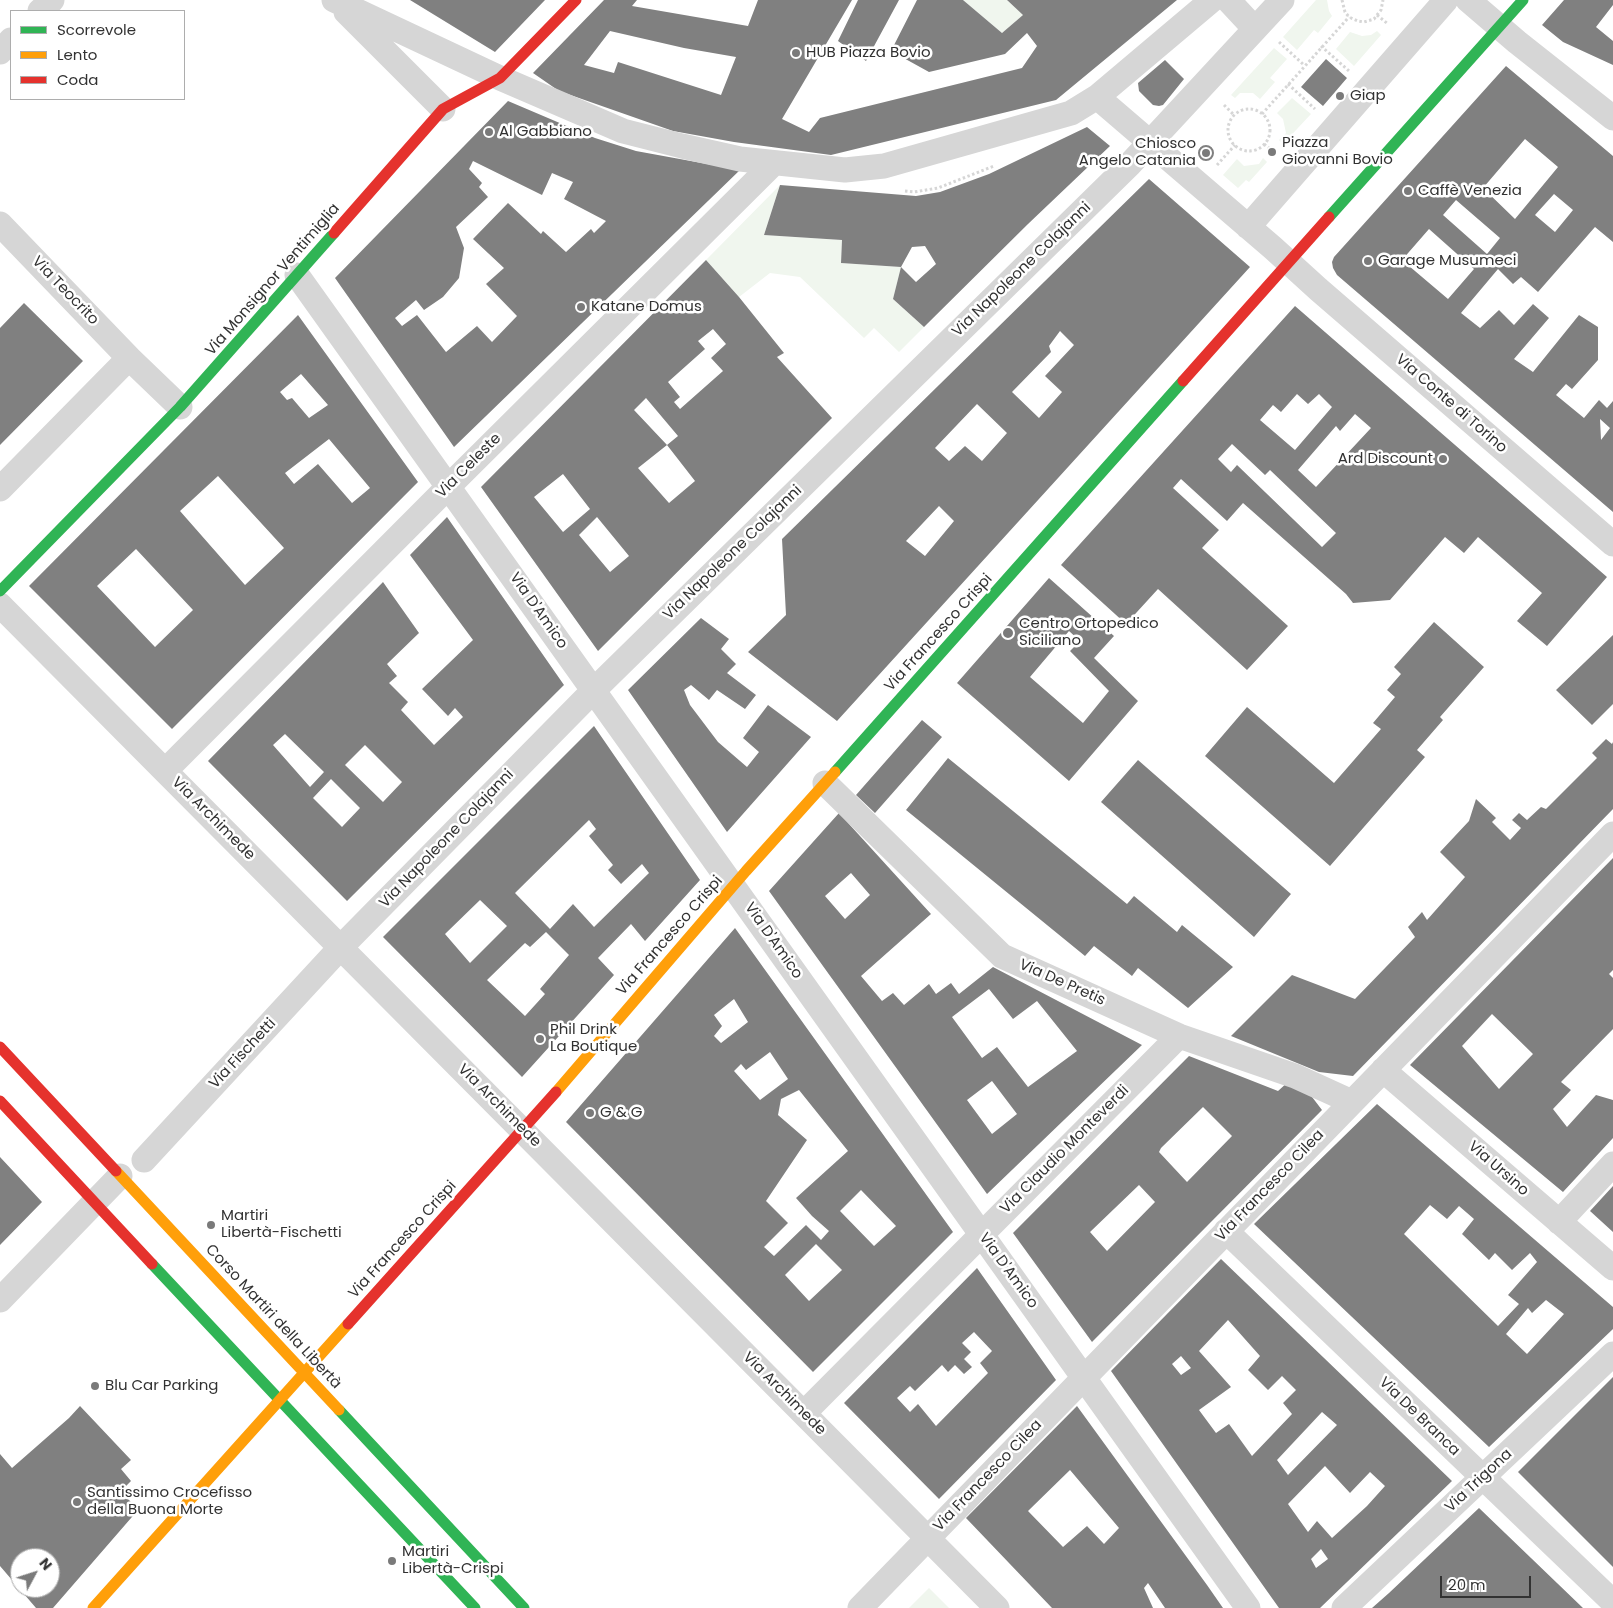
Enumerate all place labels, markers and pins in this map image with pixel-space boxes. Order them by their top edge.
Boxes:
place label: HUB Piazza Bovio [806,44,931,62]
marker: HUB Piazza Bovio [790,47,802,59]
place label: Giap [1350,87,1386,105]
marker: Giap [1334,90,1346,102]
place label: Al Gabbiano [499,123,592,141]
marker: Al Gabbiano [483,126,495,138]
place label: Piazza Giovanni Bovio [1282,134,1393,169]
place label: Chiosco Angelo Catania [1079,135,1196,170]
marker: Piazza Giovanni Bovio [1266,146,1278,158]
marker: Chiosco Angelo Catania [1200,147,1212,159]
place label: Caffè Venezia [1418,182,1522,200]
marker: Caffè Venezia [1402,185,1414,197]
place label: Garage Musumeci [1378,252,1516,270]
marker: Garage Musumeci [1362,255,1374,267]
place label: Katane Domus [591,298,702,316]
marker: Katane Domus [575,301,587,313]
place label: Ard Discount [1338,450,1433,468]
marker: Ard Discount [1437,453,1449,465]
place label: Centro Ortopedico Siciliano [1019,615,1159,650]
marker: Centro Ortopedico Siciliano [1001,626,1015,640]
place label: Phil Drink La Boutique [550,1021,637,1056]
marker: Phil Drink La Boutique [534,1033,546,1045]
place label: G & G [600,1104,642,1122]
marker: G & G [584,1107,596,1119]
place label: Martiri Libertà-Fischetti [221,1207,342,1242]
marker: Martiri Libertà-Fischetti [205,1219,217,1231]
place label: Blu Car Parking [105,1377,218,1395]
marker: Blu Car Parking [89,1380,101,1392]
place label: Santissimo Crocefisso della Buona Morte [87,1484,252,1519]
marker: Santissimo Crocefisso della Buona Morte [71,1496,83,1508]
place label: Martiri Libertà-Crispi [402,1543,504,1578]
marker: Martiri Libertà-Crispi [386,1555,398,1567]

